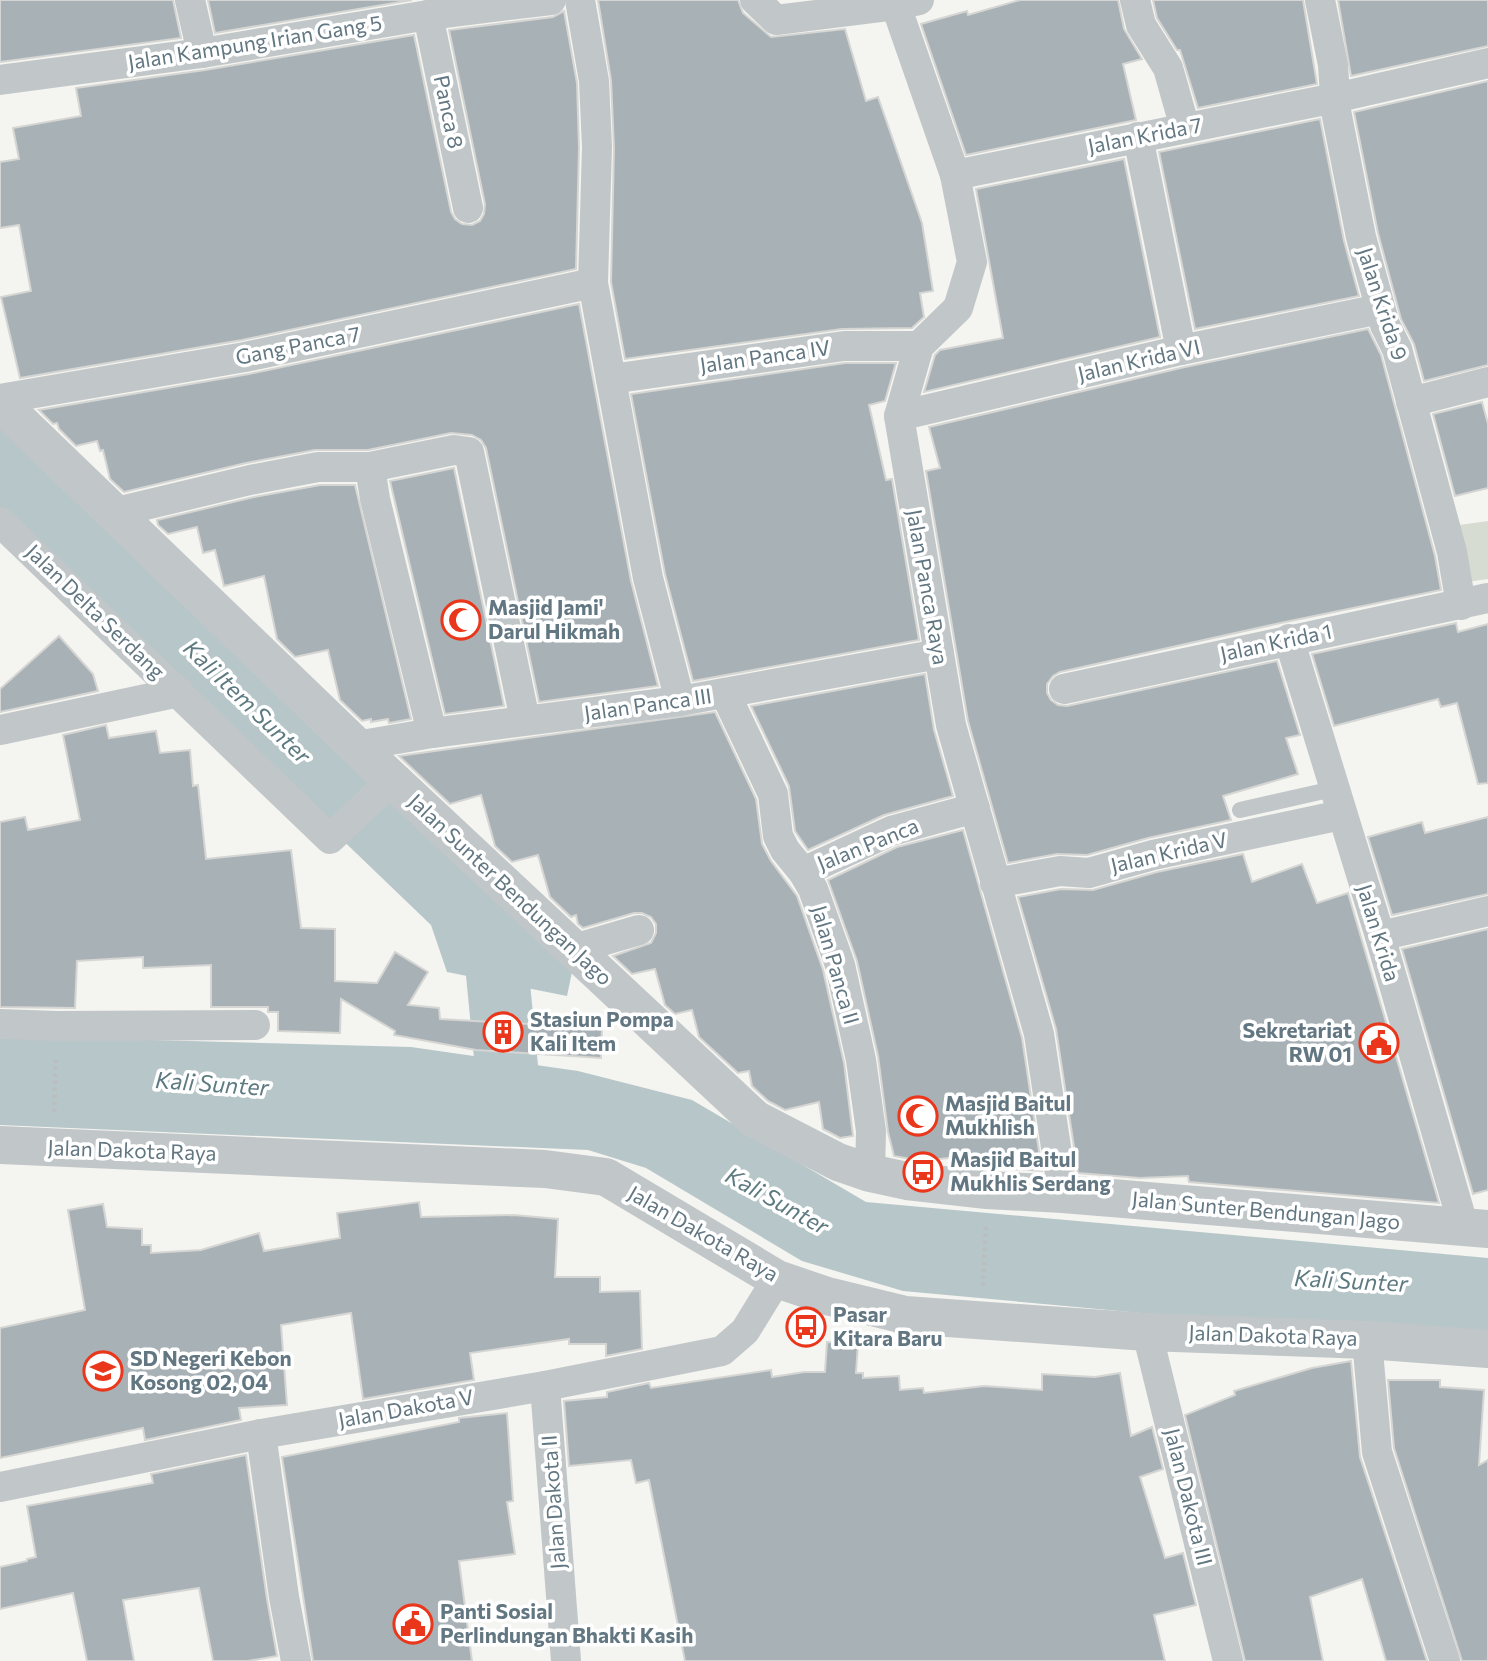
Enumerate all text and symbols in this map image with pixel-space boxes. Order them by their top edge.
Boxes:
street label: Jalan Kampung Irian Gang 5 [126,9,384,74]
street label: Panca 8 [430,73,469,151]
street label: Jalan Krida 7 [1086,111,1204,158]
street label: Jalan Krida 9 [1353,244,1413,363]
street label: Gang Panca 7 [233,320,362,369]
street label: Jalan Krida VI [1075,333,1202,386]
street label: Jalan Panca IV [698,334,832,377]
street label: Jalan Panca Raya [902,507,954,666]
street label: Jalan Delta Serdang [22,538,171,683]
place label: Masjid Jami' Darul Hikmah [488,594,620,643]
mosque icon: Masjid Jami' Darul Hikmah [440,599,482,641]
street label: Jalan Krida 1 [1218,618,1334,666]
water label: Kali Item Sunter [178,634,318,770]
street label: Jalan Panca III [582,682,713,725]
street label: Jalan Sunter Bendungan Jago [404,788,618,990]
street label: Jalan Panca [813,812,922,875]
street label: Jalan Krida V [1108,826,1229,877]
street label: Jalan Krida [1353,881,1406,984]
street label: Jalan Panca II [808,902,865,1027]
place label: Stasiun Pompa Kali Item [530,1006,674,1055]
building icon: Stasiun Pompa Kali Item [482,1011,524,1053]
place label: Sekretariat RW 01 [1243,1017,1352,1066]
public building icon: Sekretariat RW 01 [1358,1022,1400,1064]
water label: Kali Sunter [154,1065,271,1101]
place label: Masjid Baitul Mukhlish [945,1090,1071,1139]
mosque icon: Masjid Baitul Mukhlish [897,1095,939,1137]
street label: Jalan Dakota Raya [47,1134,217,1165]
place label: Masjid Baitul Mukhlis Serdang [950,1146,1111,1195]
bus stop icon: Masjid Baitul Mukhlis Serdang [902,1151,944,1193]
water label: Kali Sunter [721,1160,835,1240]
street label: Jalan Dakota Raya [624,1180,783,1286]
street label: Jalan Sunter Bendungan Jago [1131,1185,1401,1234]
water label: Kali Sunter [1294,1263,1409,1297]
place label: Pasar Kitara Baru [833,1301,943,1350]
bus stop icon: Pasar Kitara Baru [785,1306,827,1348]
street label: Jalan Dakota Raya [1188,1319,1358,1350]
place label: SD Negeri Kebon Kosong 02, 04 [130,1345,292,1394]
school or university icon: SD Negeri Kebon Kosong 02, 04 [82,1350,124,1392]
street label: Jalan Dakota V [336,1383,475,1432]
street label: Jalan Dakota III [1160,1425,1219,1568]
street label: Jalan Dakota II [535,1434,570,1570]
place label: Panti Sosial Perlindungan Bhakti Kasih [440,1598,693,1647]
public building icon: Panti Sosial Perlindungan Bhakti Kasih [392,1603,434,1645]

